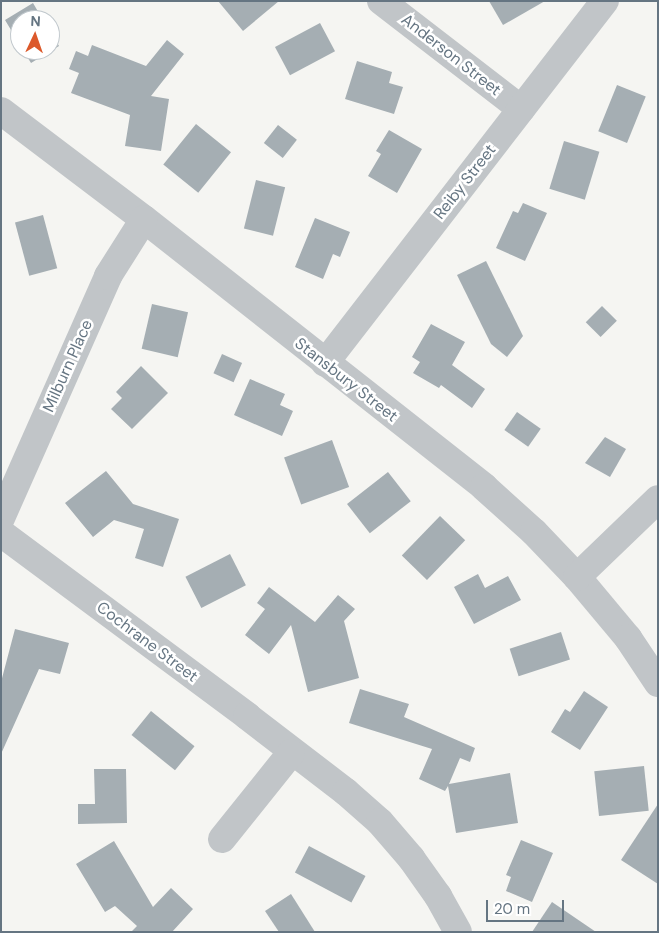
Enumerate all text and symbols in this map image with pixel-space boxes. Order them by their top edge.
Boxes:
north arrow [10,10,60,60]
street label: Anderson Street [397,10,505,100]
text: N [30,12,41,30]
street label: Reiby Street [430,141,500,223]
street label: Milburn Place [39,317,97,415]
street label: Stansbury Street [291,334,401,426]
street label: Cochrane Street [93,598,201,686]
scale bar [489,890,566,922]
text: 20 m [494,899,530,919]

